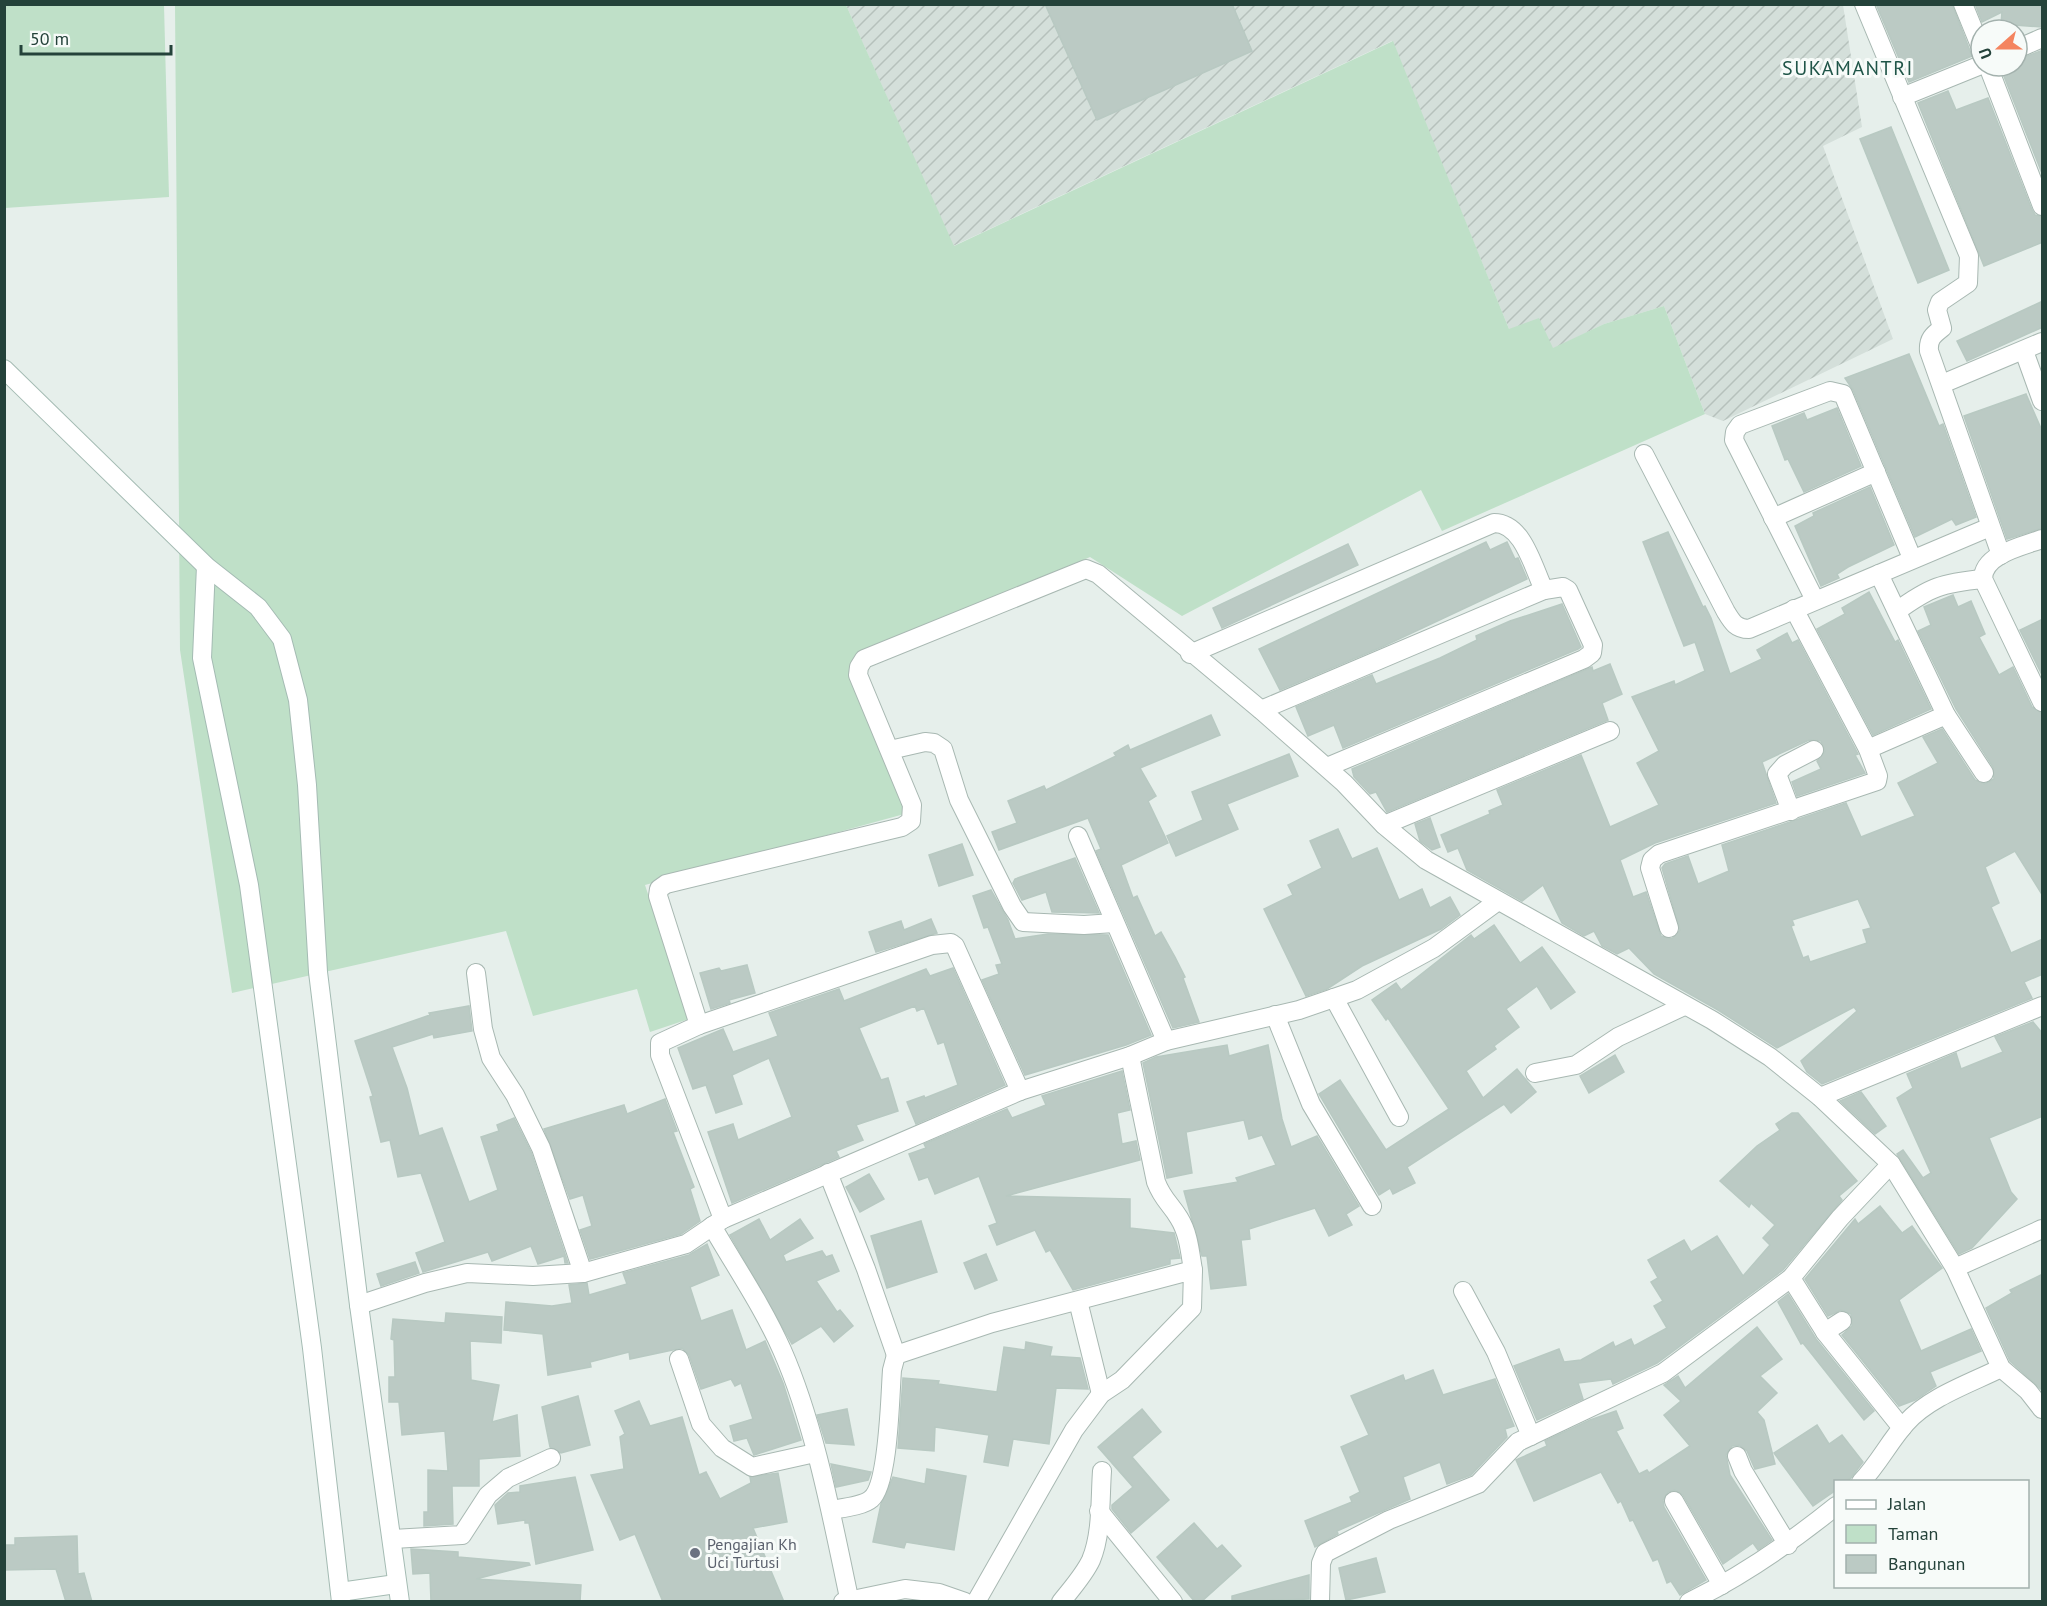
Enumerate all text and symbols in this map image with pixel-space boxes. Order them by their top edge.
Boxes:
scale bar [21,18,171,56]
north arrow [1969,18,2029,78]
text: 50 m [30,27,69,50]
text: U [1974,45,1996,62]
district label: SUKAMANTRI [1782,55,1914,81]
legend [1834,1480,2029,1588]
text: Jalan [1887,1492,1926,1515]
text: Taman [1888,1522,1938,1545]
place label: Pengajian Kh Uci Turtusi [707,1534,797,1572]
marker: Pengajian Kh Uci Turtusi [688,1546,702,1560]
text: Bangunan [1888,1552,1965,1575]

